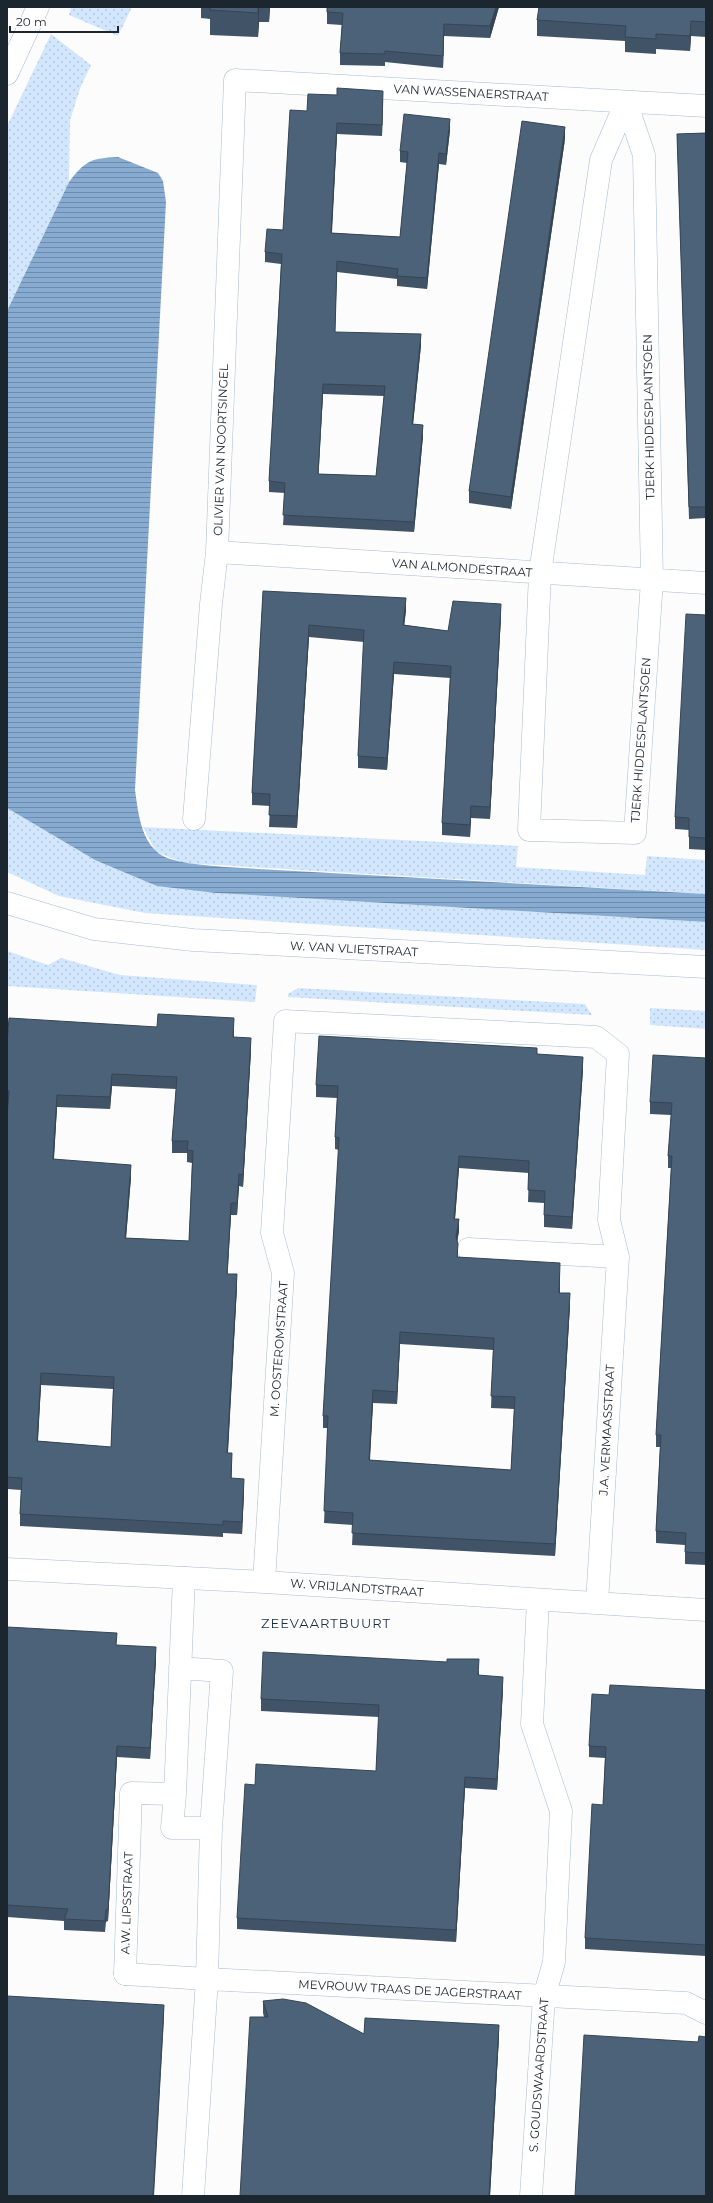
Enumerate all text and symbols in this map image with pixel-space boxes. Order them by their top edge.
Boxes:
scale bar [10,8,118,34]
text: 20 m [16,14,47,29]
street label: VAN WASSENAERSTRAAT [393,81,549,104]
street label: TJERK HIDDESPLANTSOEN [640,334,657,500]
street label: OLIVIER VAN NOORTSINGEL [210,364,231,536]
street label: VAN ALMONDESTRAAT [391,555,533,580]
street label: TJERK HIDDESPLANTSOEN [627,657,654,823]
street label: W. VAN VLIETSTRAAT [290,938,419,959]
street label: M. OOSTEROMSTRAAT [266,1280,291,1417]
street label: J.A. VERMAASSTRAAT [596,1364,617,1497]
street label: W. VRIJLANDTSTRAAT [290,1575,424,1600]
district label: ZEEVAARTBUURT [261,1615,391,1631]
street label: A.W. LIPSSTRAAT [117,1851,136,1955]
street label: MEVROUW TRAAS DE JAGERSTRAAT [298,1976,522,2003]
street label: S. GOUDSWAARDSTRAAT [526,1997,551,2153]

